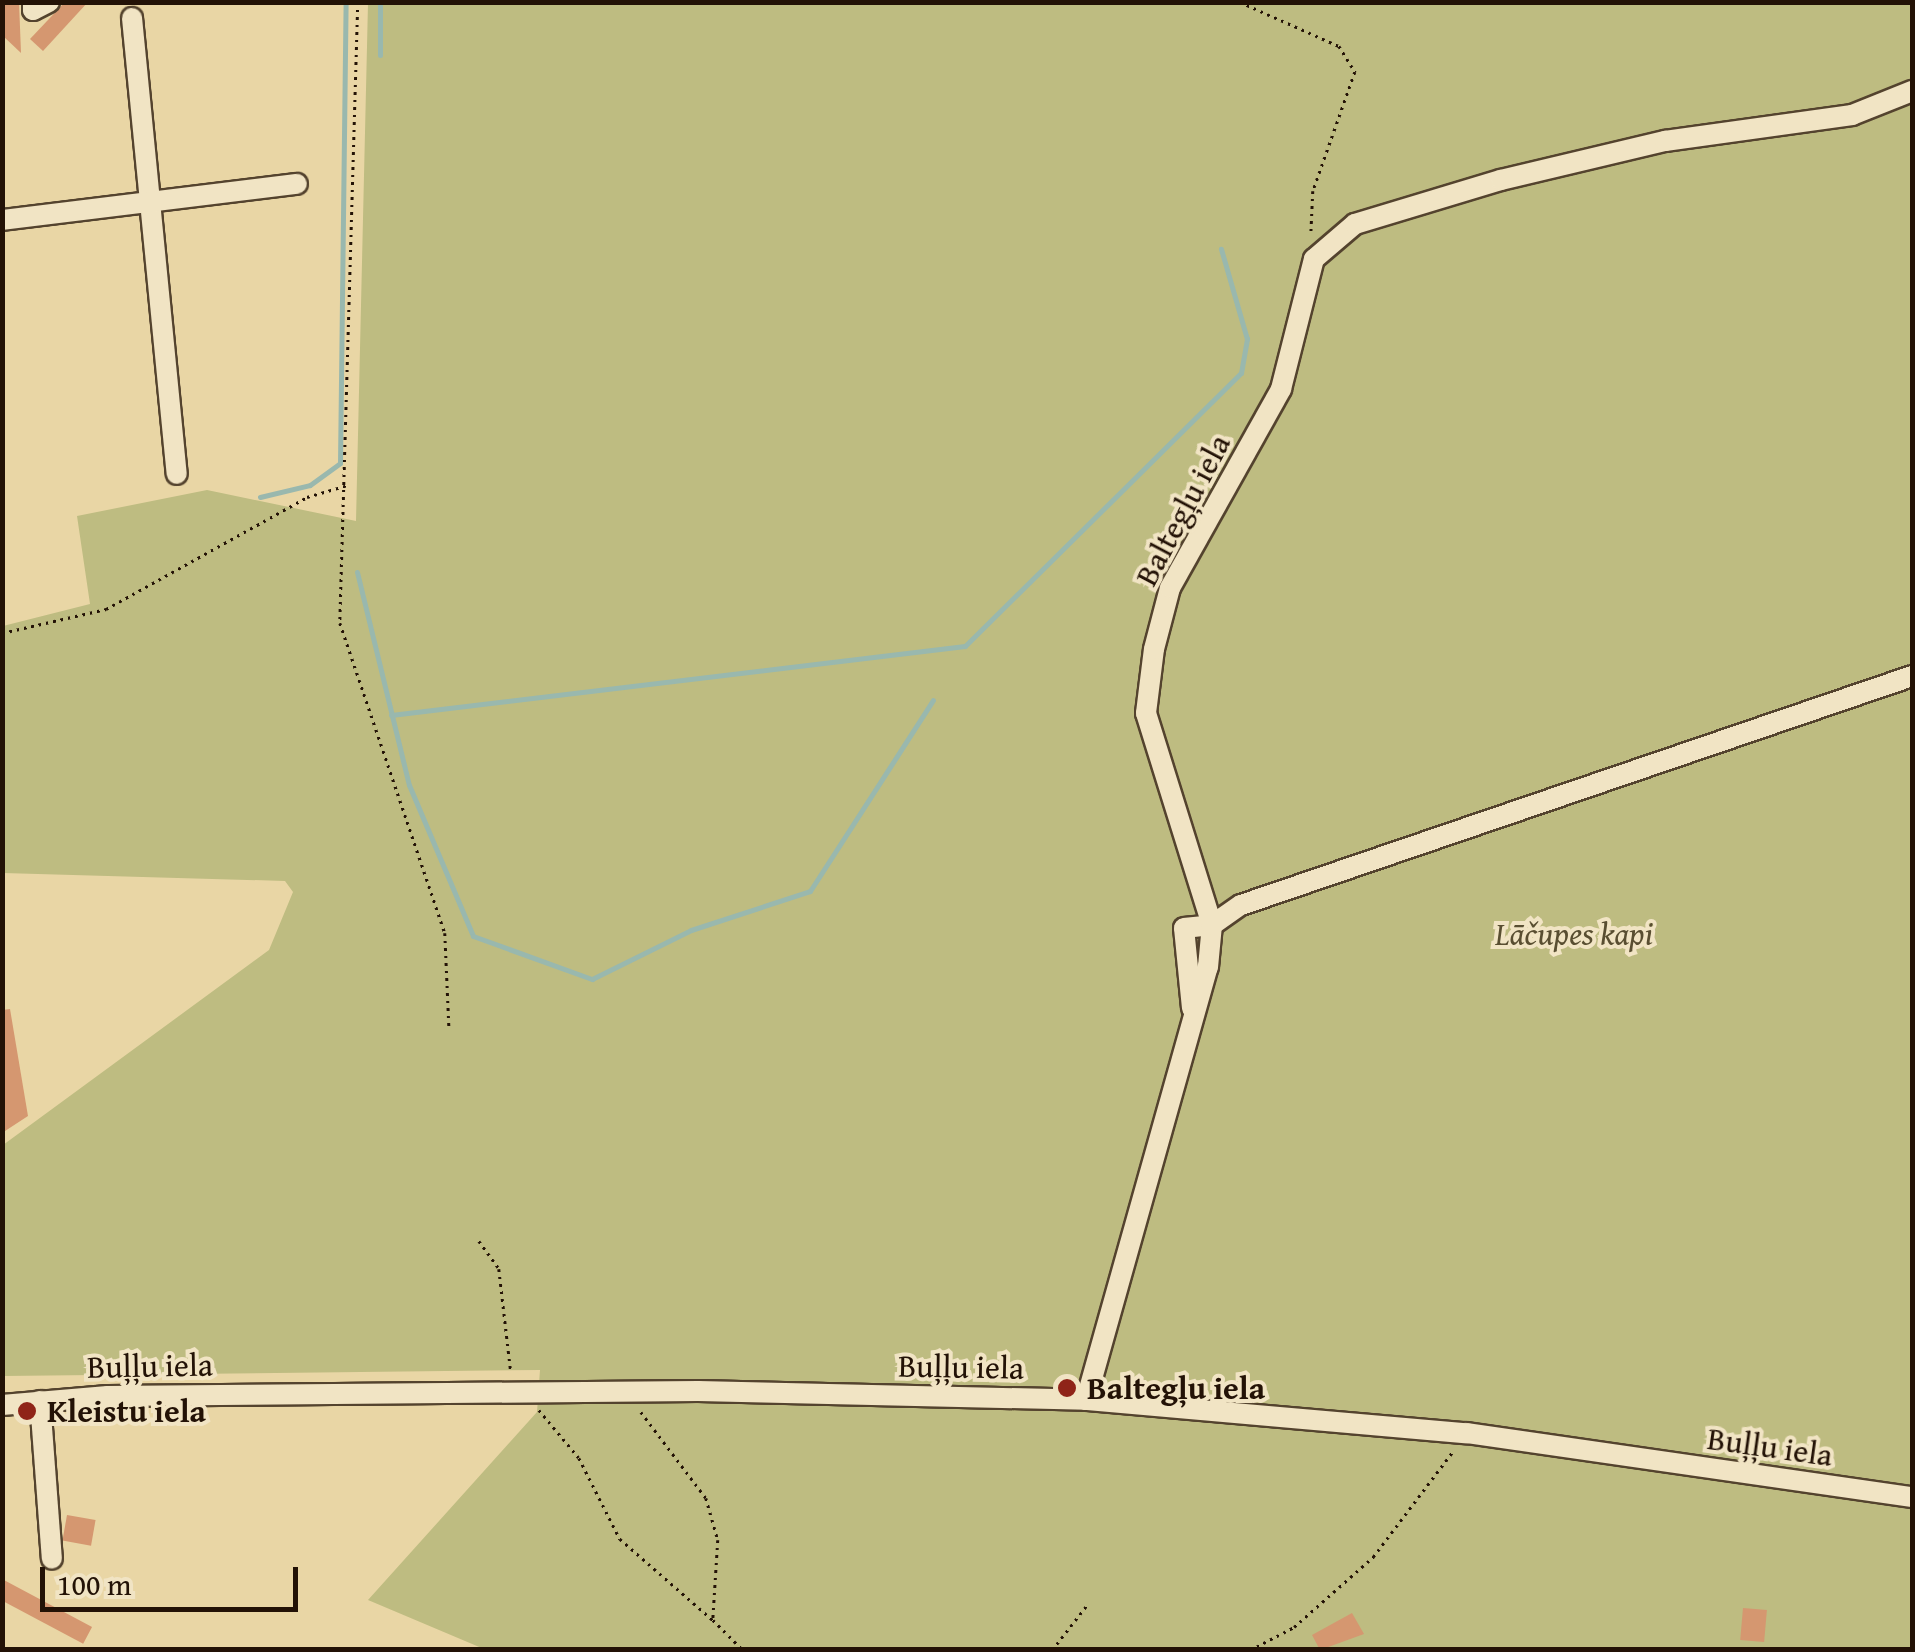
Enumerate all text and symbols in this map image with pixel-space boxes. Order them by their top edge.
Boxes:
street label: Baltegļu iela [1127,428,1239,592]
park label: Lāčupes kapi [1495,915,1653,953]
street label: Buļļu iela [87,1346,213,1386]
street label: Buļļu iela [898,1347,1024,1387]
place label: Baltegļu iela [1087,1369,1265,1407]
marker: Baltegļu iela [1056,1377,1078,1399]
place label: Kleistu iela [47,1392,206,1430]
marker: Kleistu iela [16,1400,38,1422]
street label: Buļļu iela [1705,1419,1835,1475]
scale bar [45,1547,302,1609]
text: 100 m [57,1562,131,1606]

